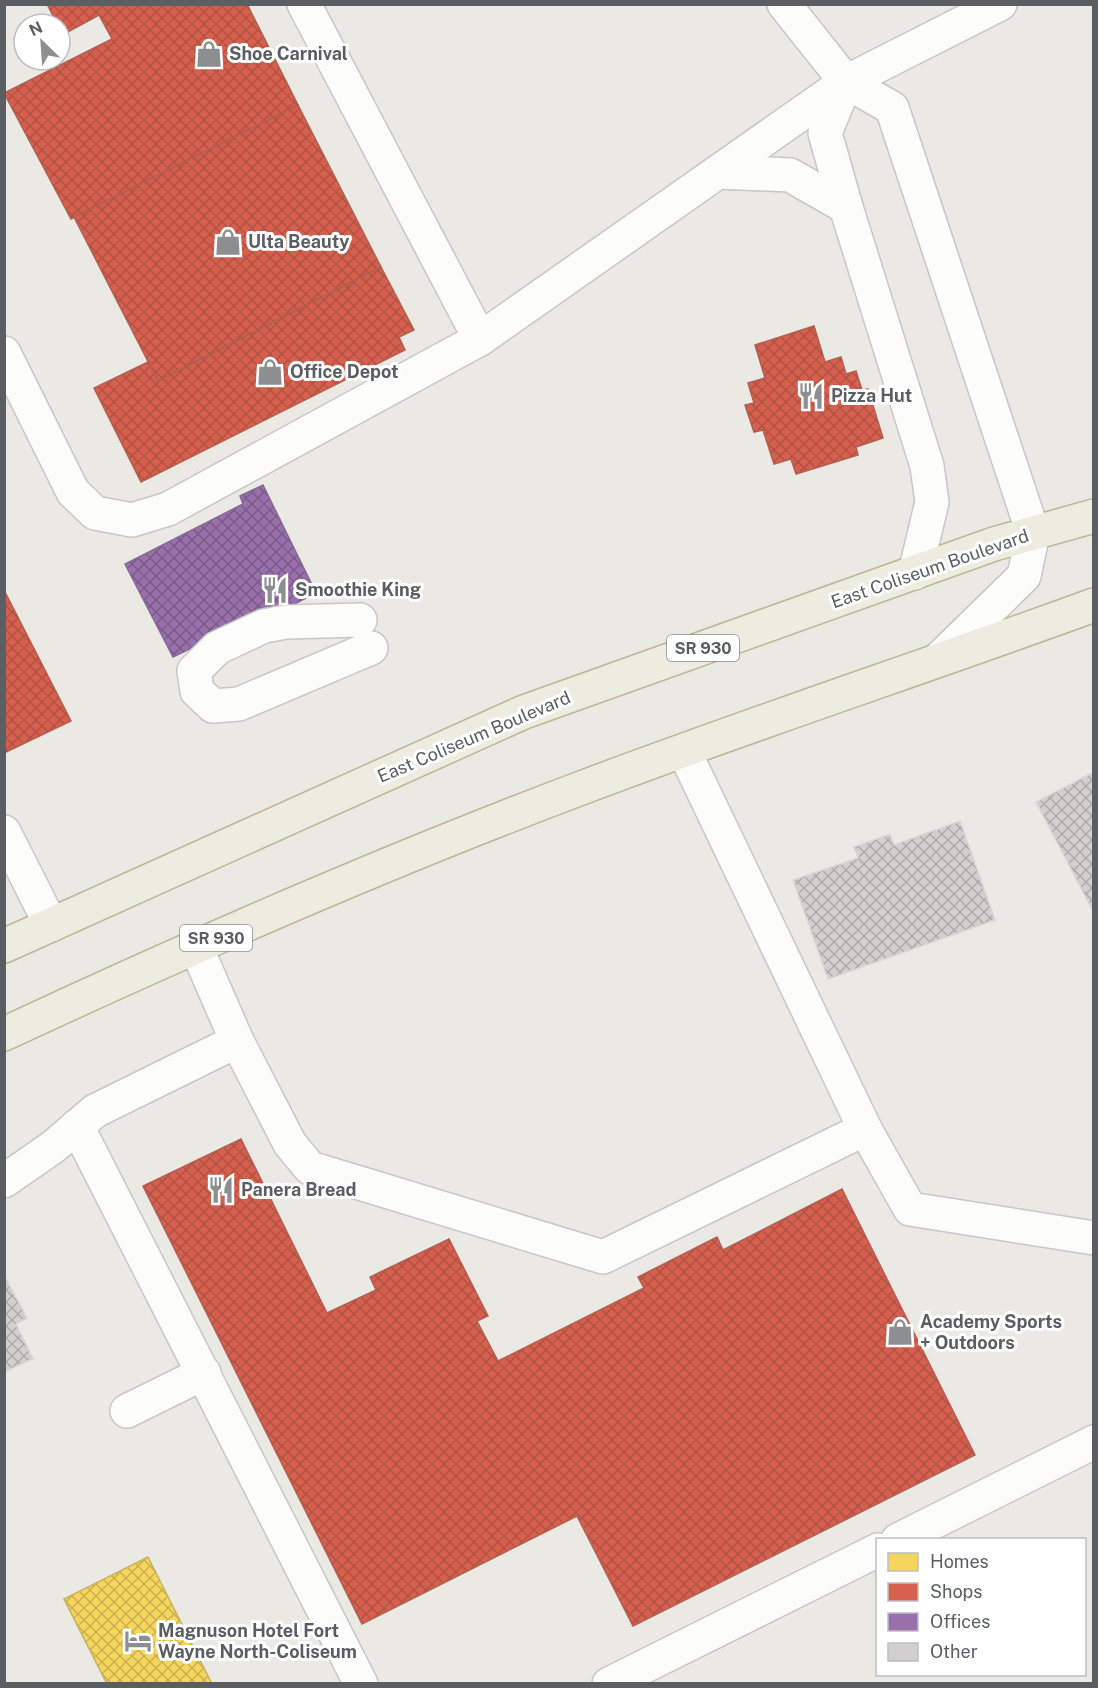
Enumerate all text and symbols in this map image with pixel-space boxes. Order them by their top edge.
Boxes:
north arrow [12,12,72,72]
text: N [26,18,46,40]
shop icon: Shoe Carnival [194,39,224,69]
place label: Shoe Carnival [229,43,348,64]
shop icon: Ulta Beauty [213,227,243,257]
place label: Ulta Beauty [248,231,349,252]
shop icon: Office Depot [255,357,285,387]
place label: Office Depot [290,361,399,382]
restaurant icon: Pizza Hut [796,381,826,411]
place label: Pizza Hut [831,385,912,406]
street label: East Coliseum Boulevard [828,525,1031,612]
restaurant icon: Smoothie King [260,575,290,605]
place label: Smoothie King [295,579,421,600]
road number: SR 930 [667,635,739,661]
street label: East Coliseum Boulevard [374,686,573,787]
road number: SR 930 [180,925,252,951]
restaurant icon: Panera Bread [206,1175,236,1205]
place label: Panera Bread [241,1179,356,1200]
place label: Academy Sports + Outdoors [920,1311,1062,1353]
shop icon: Academy Sports + Outdoors [885,1317,915,1347]
legend [876,1538,1086,1676]
text: Homes [930,1551,989,1572]
text: Shops [930,1581,982,1602]
text: Offices [930,1611,990,1632]
place label: Magnuson Hotel Fort Wayne North-Coliseum [158,1620,357,1662]
hotel icon: Magnuson Hotel Fort Wayne North-Coliseum [123,1626,153,1656]
text: Other [930,1641,978,1662]

